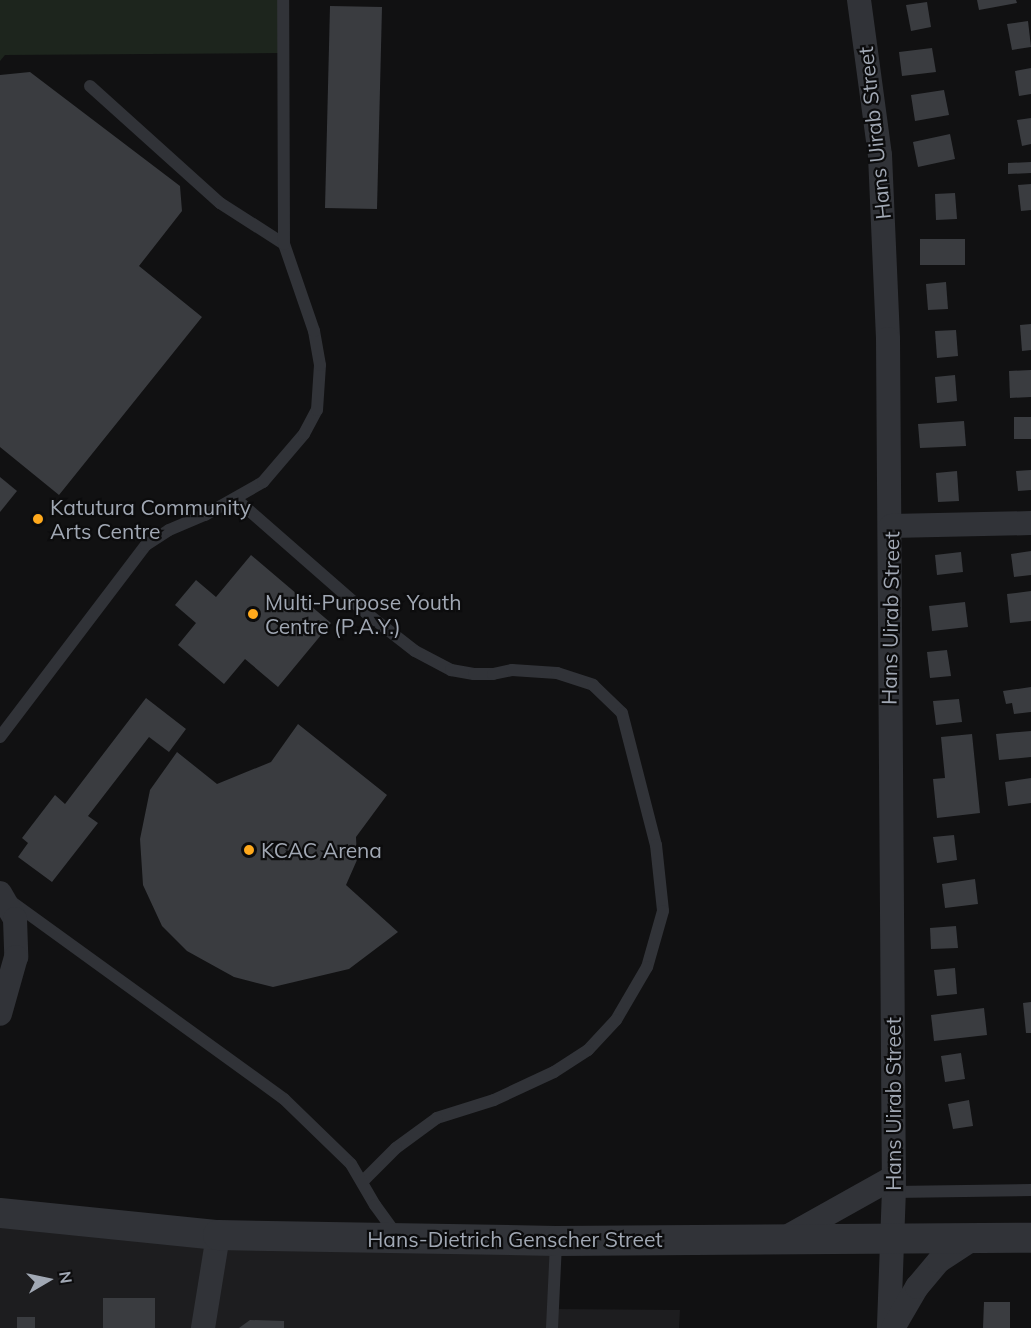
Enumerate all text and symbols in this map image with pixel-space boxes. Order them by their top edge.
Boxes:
street label: Hans Uirab Street [852,45,896,221]
place label: Katutura Community Arts Centre [50,494,251,544]
marker: Katutura Community Arts Centre [31,512,45,526]
street label: Hans Uirab Street [876,531,904,705]
place label: Multi-Purpose Youth Centre (P.A.Y.) [265,589,462,639]
marker: Multi-Purpose Youth Centre (P.A.Y.) [246,607,260,621]
place label: KCAC Arena [261,837,382,863]
marker: KCAC Arena [242,843,256,857]
street label: Hans Uirab Street [880,1017,906,1191]
street label: Hans-Dietrich Genscher Street [367,1226,663,1252]
north arrow [18,1250,78,1310]
text: N [55,1270,77,1285]

